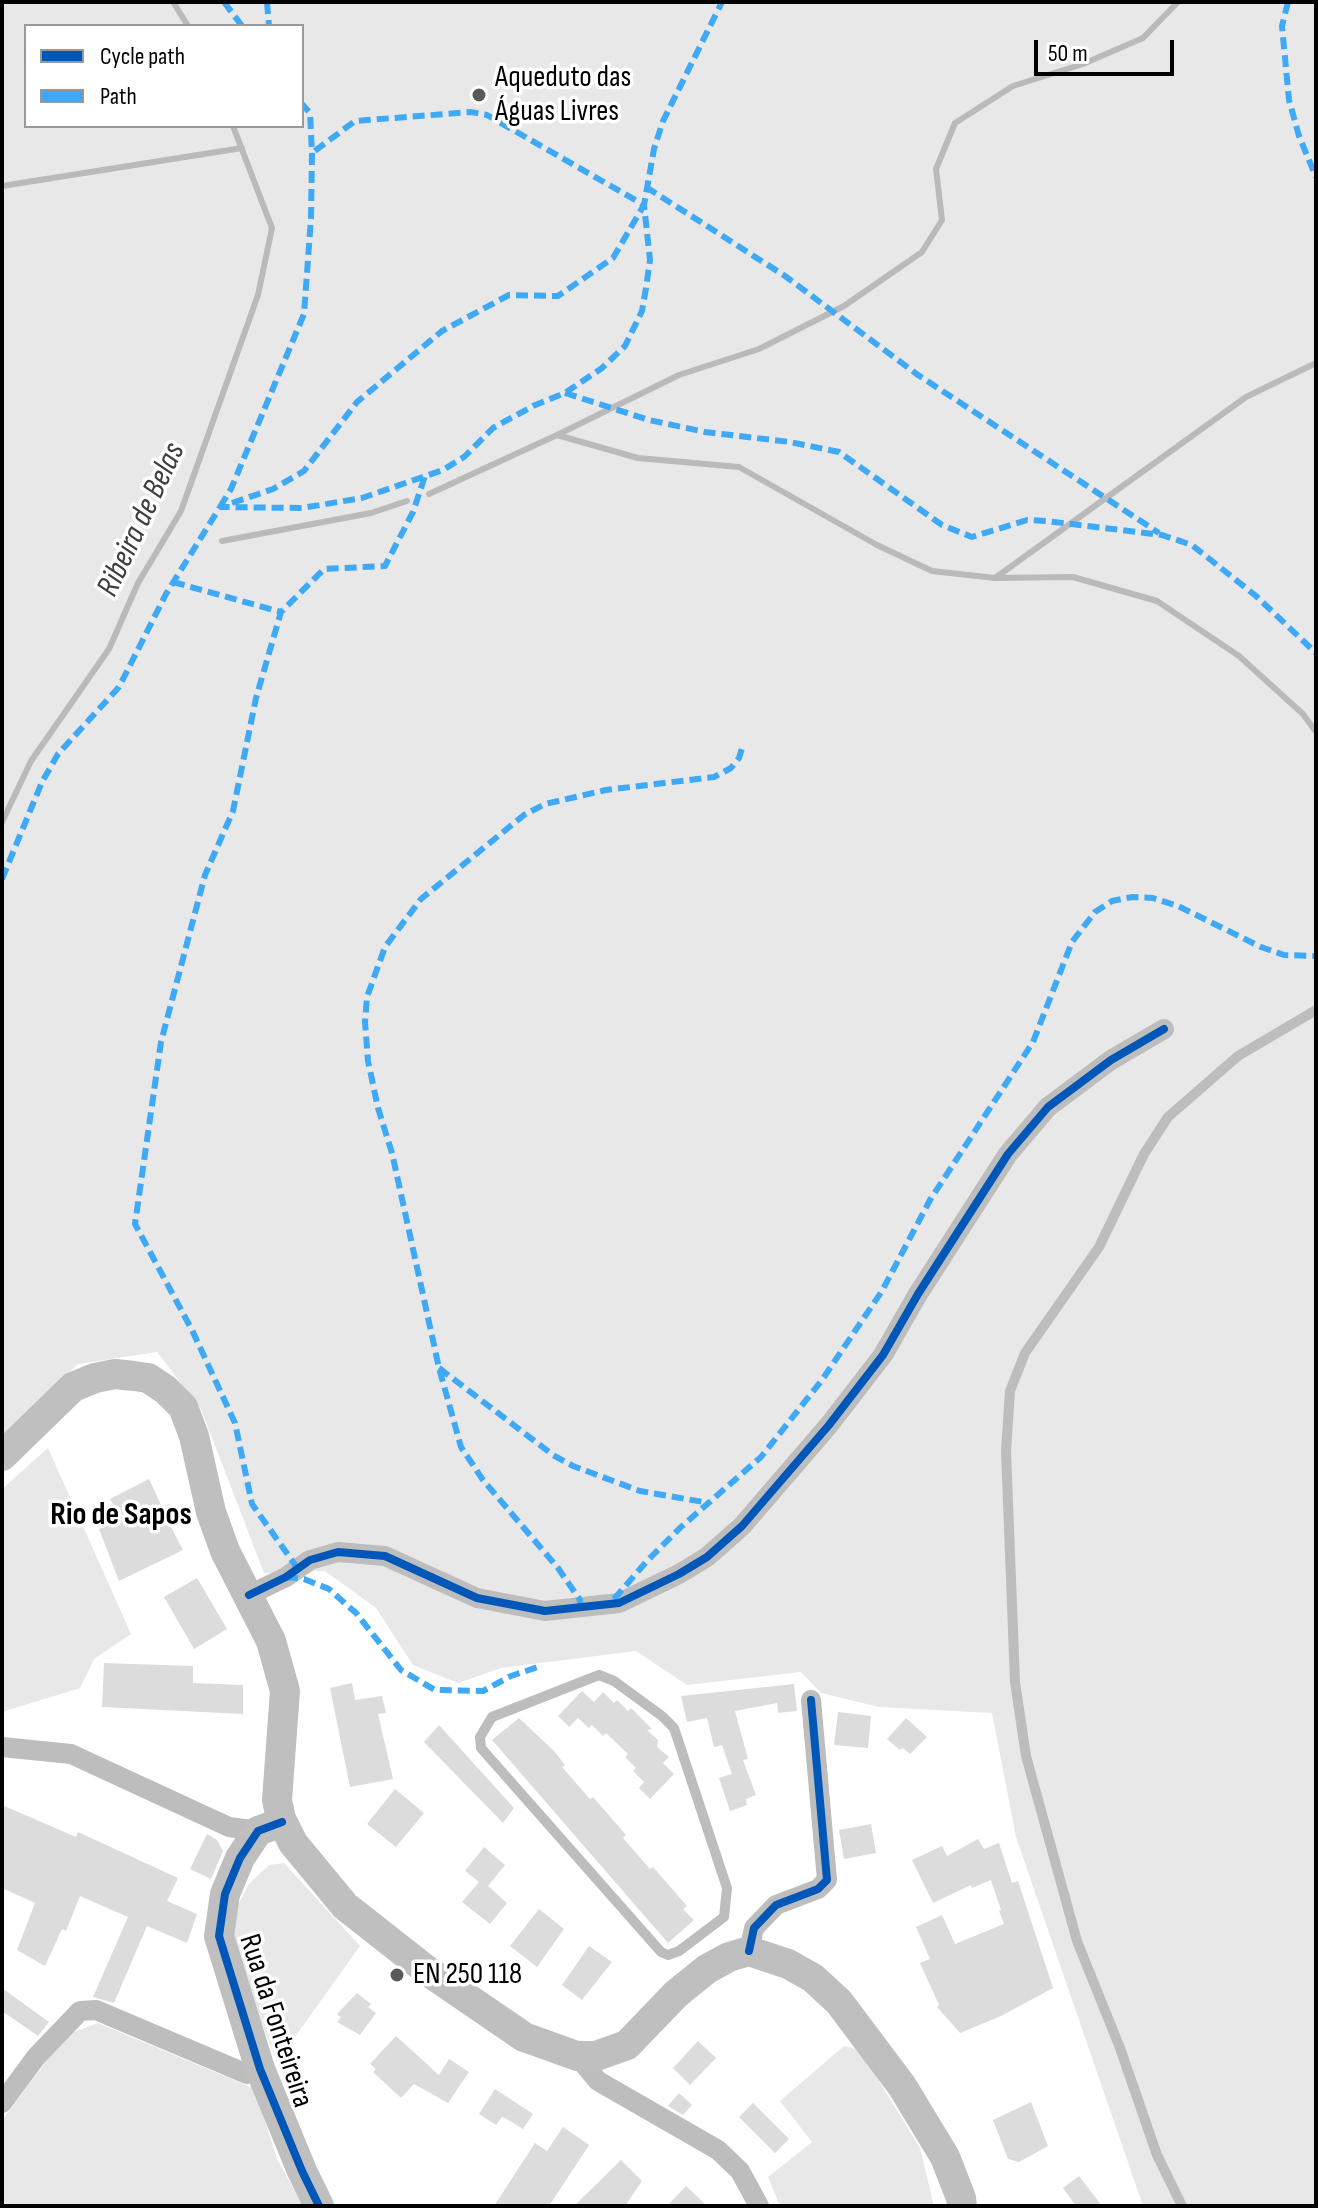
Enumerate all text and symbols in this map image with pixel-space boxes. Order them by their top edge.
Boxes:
legend [24,24,304,128]
scale bar [1038,24,1178,74]
text: 50 m [1048,39,1088,68]
text: Cycle path [100,42,185,71]
place label: Aqueduto das Águas Livres [495,60,631,130]
text: Path [100,82,137,111]
marker: Aqueduto das Águas Livres [470,86,488,104]
water label: Ribeira de Belas [90,437,194,603]
district label: Rio de Sapos [50,1497,192,1535]
street label: Rua da Fonteireira [230,1930,320,2112]
place label: EN 250 118 [413,1957,522,1993]
marker: EN 250 118 [388,1966,406,1984]

